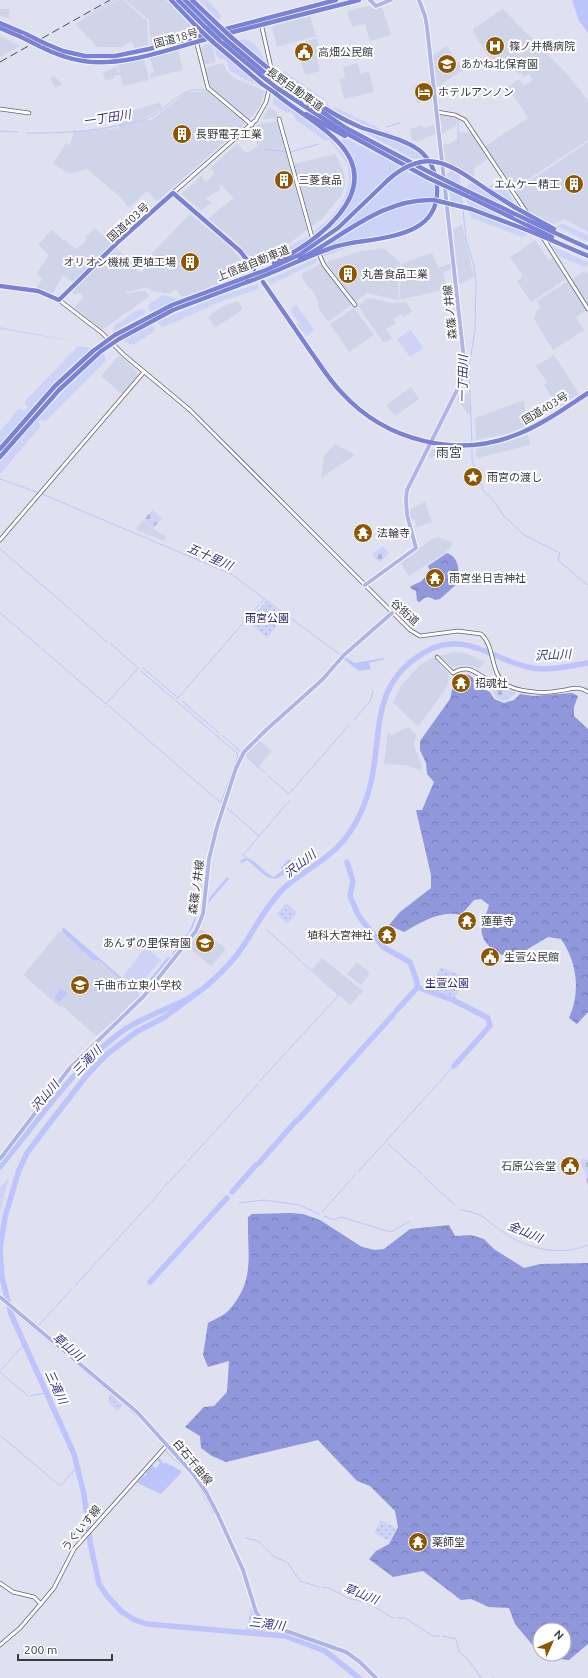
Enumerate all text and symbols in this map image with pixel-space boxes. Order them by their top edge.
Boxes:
street label: 国道18号 [153,26,199,50]
hospital icon: 篠ノ井橋病院 [484,35,506,57]
place label: 篠ノ井橋病院 [509,40,575,52]
public building icon: 高畑公民館 [293,41,315,63]
place label: 高畑公民館 [318,46,373,58]
school or university icon: あかね北保育園 [436,53,458,75]
place label: あかね北保育園 [461,58,538,70]
street label: 長野自動車道 [265,65,325,113]
hotel icon: ホテルアンノン [413,81,435,103]
place label: ホテルアンノン [438,86,514,98]
water label: 一丁田川 [82,107,134,128]
building icon: 長野電子工業 [171,123,193,145]
place label: 長野電子工業 [196,128,262,140]
building icon: 三菱食品 [273,169,295,191]
building icon: エムケー精工 [563,173,585,195]
place label: 三菱食品 [298,174,342,186]
place label: エムケー精工 [494,178,560,190]
street label: 国道403号 [105,200,151,244]
street label: 上信越自動車道 [215,243,291,283]
building icon: オリオン機械 更埴工場 [179,251,201,273]
place label: オリオン機械 更埴工場 [63,256,176,268]
building icon: 丸善食品工業 [337,263,359,285]
place label: 丸善食品工業 [362,268,428,280]
street label: 森篠ノ井線 [441,284,459,340]
water label: 一丁田川 [456,353,469,403]
street label: 国道403号 [520,390,570,426]
district label: 雨宮 [436,445,462,459]
place icon: 雨宮の渡し [462,466,484,488]
place label: 雨宮の渡し [487,471,542,483]
temple icon: 法輪寺 [352,522,374,544]
place label: 法輪寺 [377,527,410,539]
water label: 五十里川 [186,541,237,573]
temple icon: 雨宮坐日吉神社 [424,567,446,589]
place label: 雨宮坐日吉神社 [449,572,526,584]
street label: 谷街道 [389,597,421,627]
park label: 雨宮公園 [245,612,289,624]
water label: 沢山川 [535,647,573,662]
temple icon: 招魂社 [450,672,472,694]
place label: 招魂社 [475,677,508,689]
water label: 沢山川 [282,846,319,880]
street label: 森篠ノ井線 [186,859,206,915]
temple icon: 蓮華寺 [456,910,478,932]
place label: 蓮華寺 [481,915,514,927]
temple icon: 埴科大宮神社 [376,924,398,946]
place label: 埴科大宮神社 [307,929,373,941]
school or university icon: あんずの里保育園 [194,932,216,954]
place label: あんずの里保育園 [103,937,191,949]
public building icon: 生萱公民館 [479,946,501,968]
place label: 生萱公民館 [504,951,559,963]
school or university icon: 千曲市立東小学校 [69,974,91,996]
park label: 生萱公園 [425,977,469,989]
place label: 千曲市立東小学校 [94,979,182,991]
water label: 三滝川 [69,1042,105,1078]
water label: 沢山川 [28,1076,62,1114]
public building icon: 石原公会堂 [559,1155,581,1177]
place label: 石原公会堂 [501,1160,556,1172]
water label: 金山川 [506,1219,546,1245]
water label: 草山川 [50,1330,88,1364]
water label: 三滝川 [43,1368,71,1408]
street label: 白石千曲線 [171,1437,215,1487]
street label: うぐいす線 [59,1503,103,1553]
temple icon: 薬師堂 [407,1531,429,1553]
place label: 薬師堂 [432,1536,465,1548]
water label: 草山川 [342,1581,382,1607]
water label: 三滝川 [248,1615,288,1632]
north arrow [532,1622,572,1662]
text: N [552,1628,566,1642]
scale bar [18,1636,112,1662]
text: 200 m [24,1643,57,1656]

